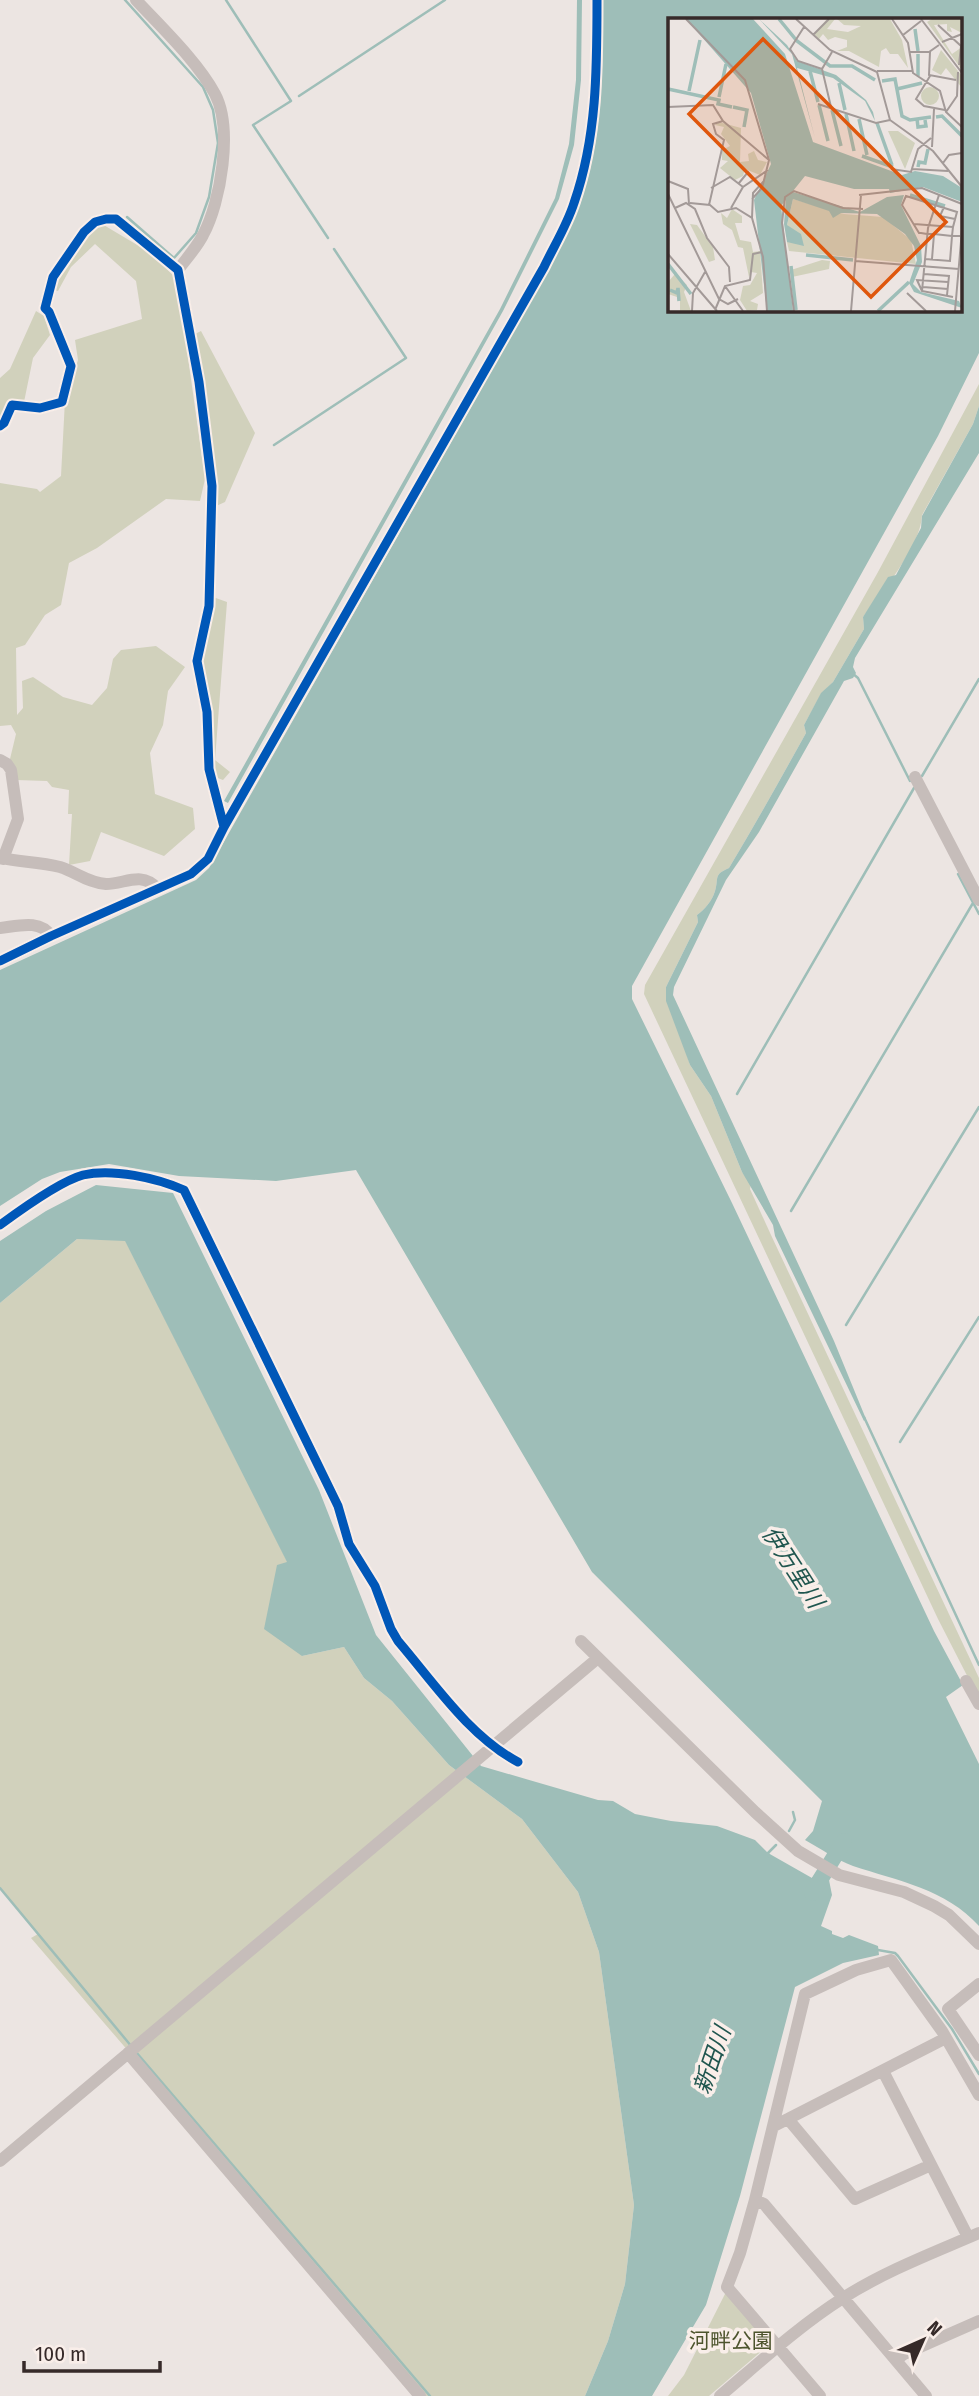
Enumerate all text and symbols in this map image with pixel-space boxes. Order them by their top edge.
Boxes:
inset map [668,18,962,312]
water label: 伊万里川 [756,1521,831,1616]
water label: 新田川 [688,2020,737,2097]
north arrow [888,2305,958,2375]
text: N [923,2316,947,2340]
park label: 河畔公園 [689,2328,773,2354]
scale bar [24,2330,161,2374]
text: 100 m [35,2341,86,2367]

